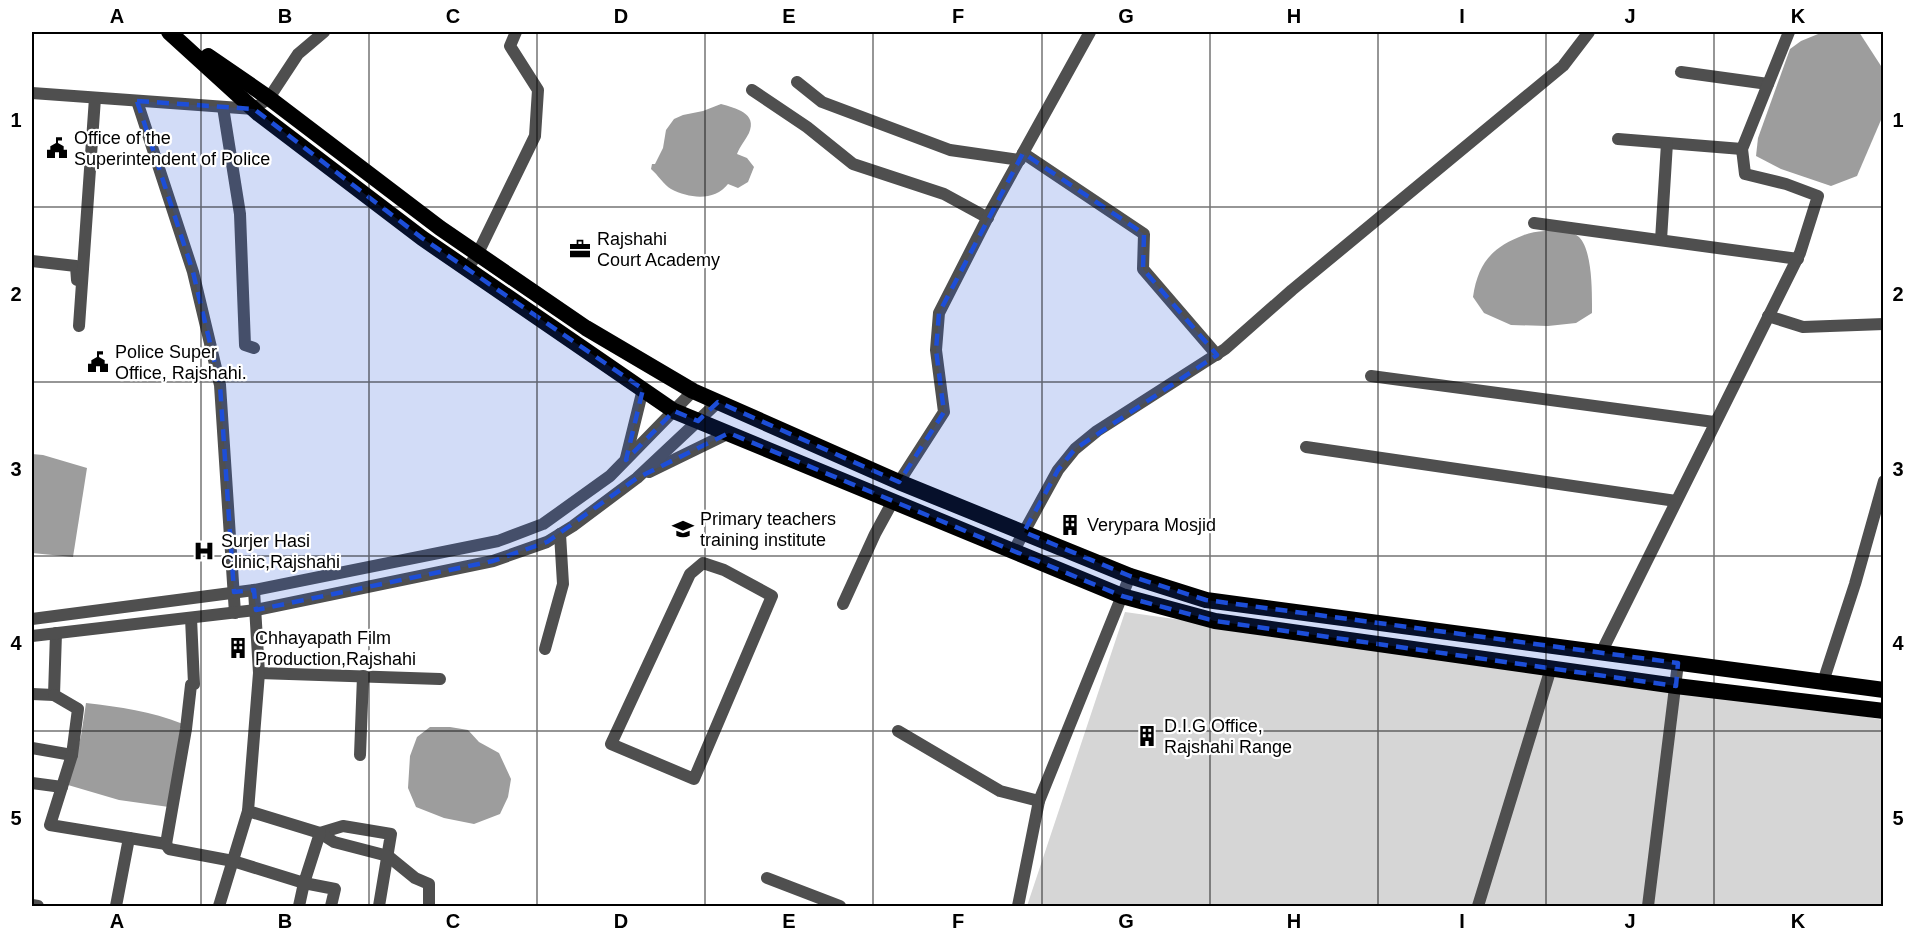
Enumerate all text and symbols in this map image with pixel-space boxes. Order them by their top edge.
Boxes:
text: A [110,5,124,27]
text: B [278,5,292,27]
text: C [446,5,460,27]
text: D [614,5,628,27]
text: E [782,5,796,27]
text: F [952,5,964,27]
text: G [1118,5,1134,27]
text: H [1287,5,1301,27]
text: I [1459,5,1465,27]
text: J [1624,5,1636,27]
text: K [1791,5,1806,27]
text: 1 [10,109,22,131]
text: 1 [1892,109,1904,131]
place label: Office of the Superintendent of Police [74,128,270,169]
public building icon: Office of the Superintendent of Police [45,136,69,160]
place label: Rajshahi Court Academy [597,229,720,270]
office icon: Rajshahi Court Academy [568,237,592,261]
text: 2 [10,283,22,305]
text: 2 [1892,283,1904,305]
place label: Police Super Office, Rajshahi. [115,342,247,383]
public building icon: Police Super Office, Rajshahi. [86,350,110,374]
text: 3 [10,458,22,480]
text: 3 [1892,458,1904,480]
place label: Primary teachers training institute [700,509,836,550]
building icon: Verypara Mosjid [1058,513,1082,537]
place label: Verypara Mosjid [1087,515,1216,535]
school or university icon: Primary teachers training institute [671,517,695,541]
place label: Surjer Hasi Clinic,Rajshahi [221,531,340,572]
hospital icon: Surjer Hasi Clinic,Rajshahi [192,539,216,563]
place label: Chhayapath Film Production,Rajshahi [255,628,416,669]
text: 4 [10,632,22,654]
text: 4 [1892,632,1904,654]
building icon: Chhayapath Film Production,Rajshahi [226,636,250,660]
place label: D.I.G Office, Rajshahi Range [1164,716,1292,757]
building icon: D.I.G Office, Rajshahi Range [1135,724,1159,748]
text: 5 [10,807,22,829]
text: 5 [1892,807,1904,829]
text: A [110,910,124,932]
text: B [278,910,292,932]
text: C [446,910,460,932]
text: D [614,910,628,932]
text: E [782,910,796,932]
text: F [952,910,964,932]
text: G [1118,910,1134,932]
text: H [1287,910,1301,932]
text: I [1459,910,1465,932]
text: J [1624,910,1636,932]
text: K [1791,910,1806,932]

